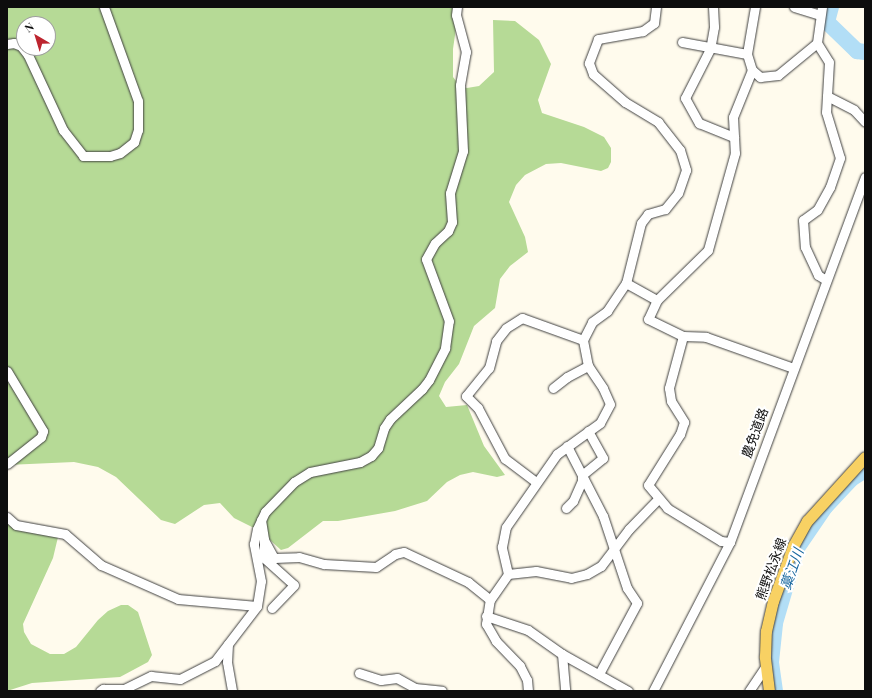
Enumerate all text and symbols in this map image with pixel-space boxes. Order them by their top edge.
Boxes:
north arrow [16,16,56,56]
text: N [21,19,37,35]
street label: 農免道路 [739,406,771,460]
street label: 熊野松永線 [753,536,789,602]
water label: 藁江川 [777,546,807,592]

